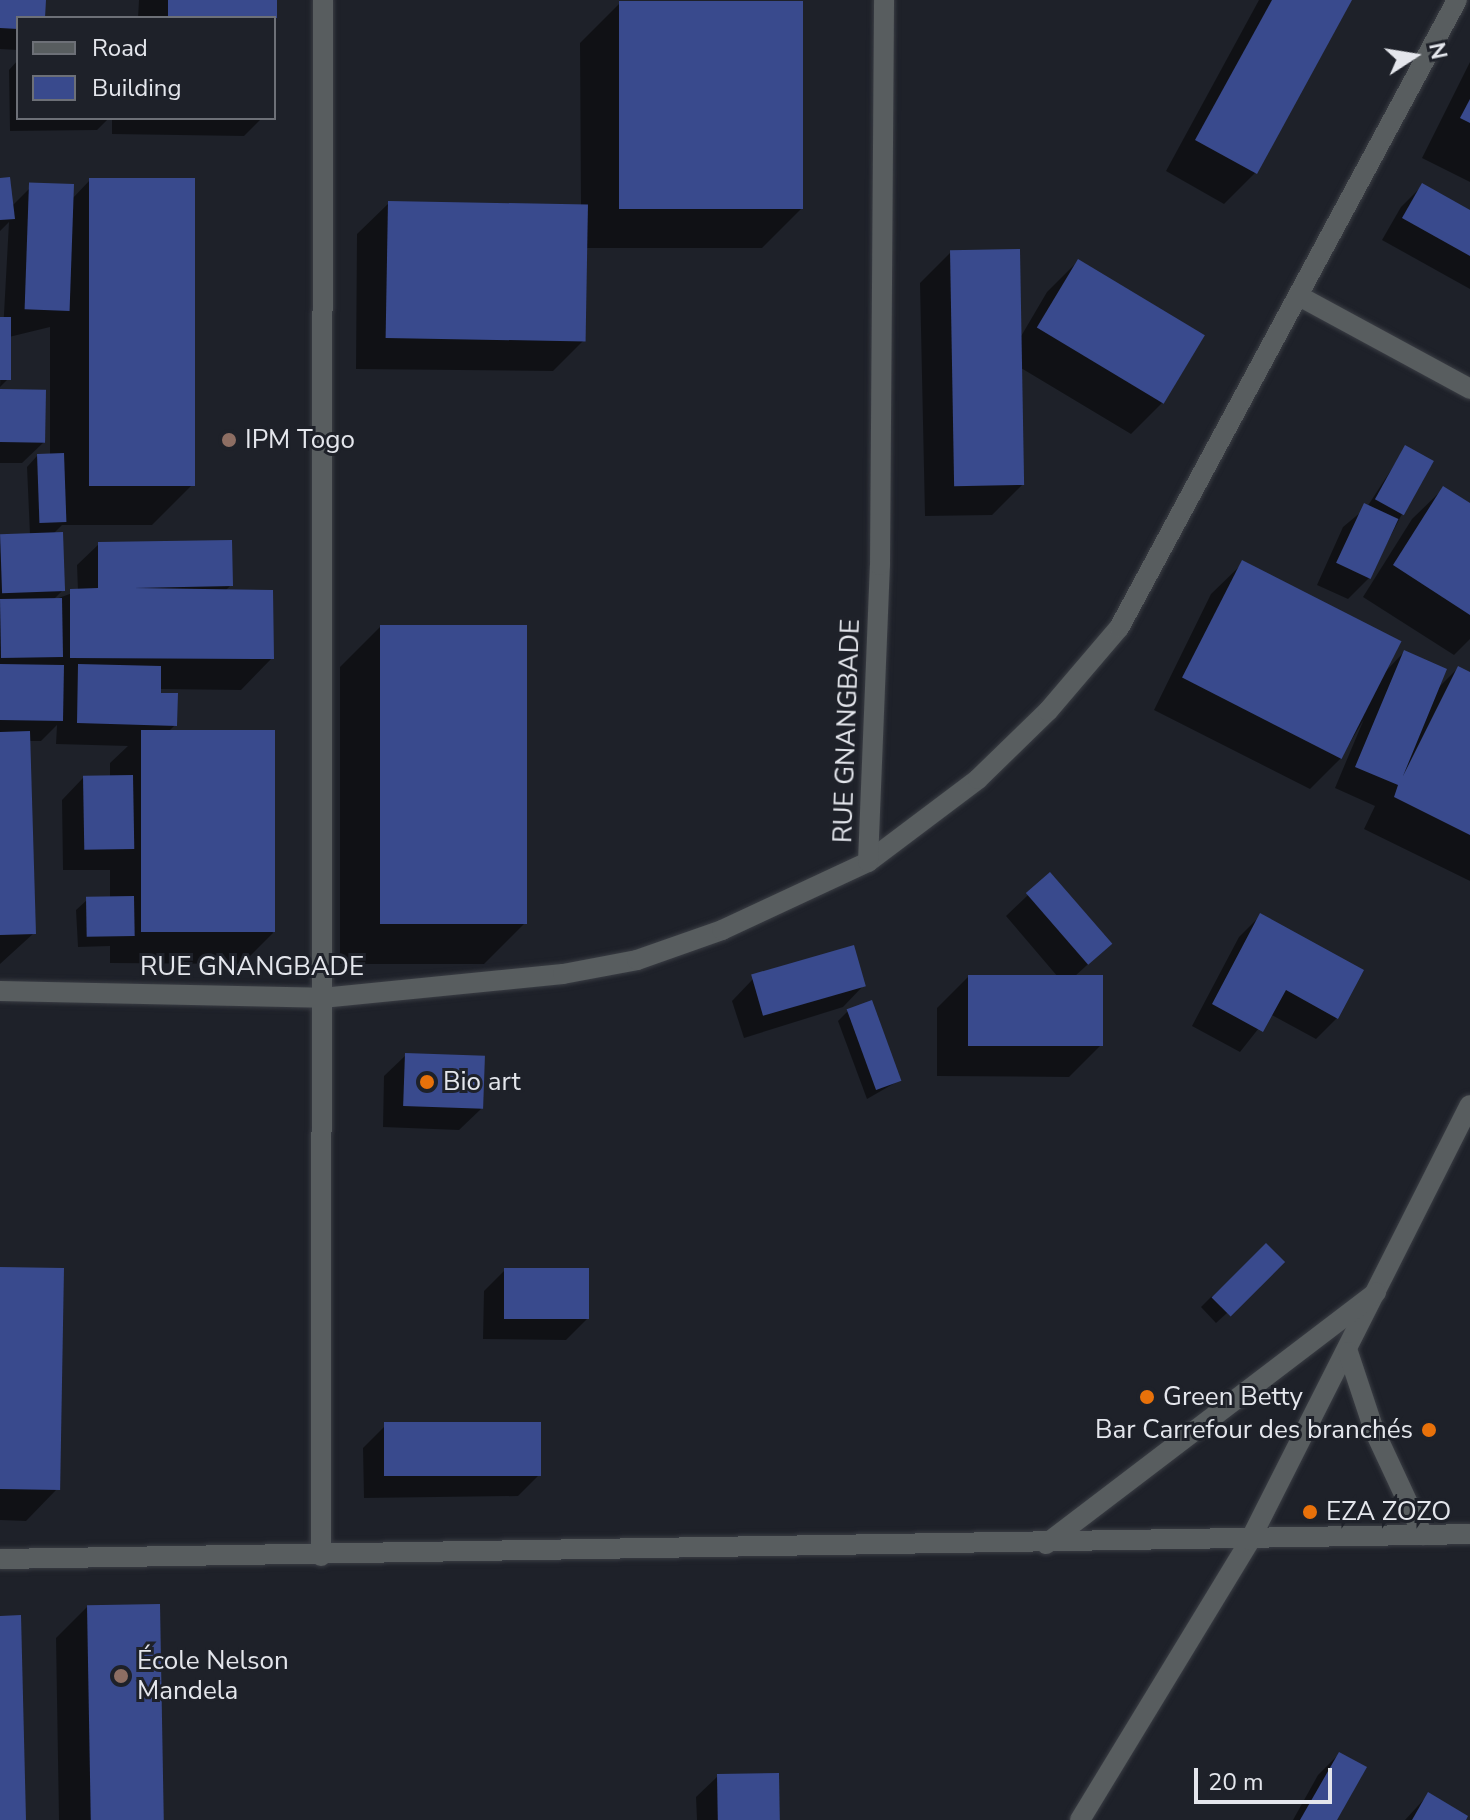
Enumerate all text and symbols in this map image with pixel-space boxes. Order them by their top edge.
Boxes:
legend [16,16,276,120]
north arrow [1374,16,1454,96]
text: Road [92,32,148,64]
text: N [1421,40,1454,62]
text: Building [92,72,182,104]
place label: IPM Togo [245,424,355,456]
marker: IPM Togo [220,431,238,449]
street label: RUE GNANGBADE [827,618,867,844]
street label: RUE GNANGBADE [140,951,364,983]
place label: Bio art [443,1066,521,1098]
marker: Bio art [418,1073,436,1091]
place label: Green Betty [1163,1381,1303,1413]
marker: Green Betty [1138,1388,1156,1406]
place label: Bar Carrefour des branchés [1095,1414,1413,1446]
marker: Bar Carrefour des branchés [1420,1421,1438,1439]
place label: EZA ZOZO [1326,1496,1451,1528]
marker: EZA ZOZO [1301,1503,1319,1521]
place label: École Nelson Mandela [137,1645,289,1706]
marker: École Nelson Mandela [112,1667,130,1685]
scale bar [1198,1752,1336,1802]
text: 20 m [1208,1766,1264,1798]

